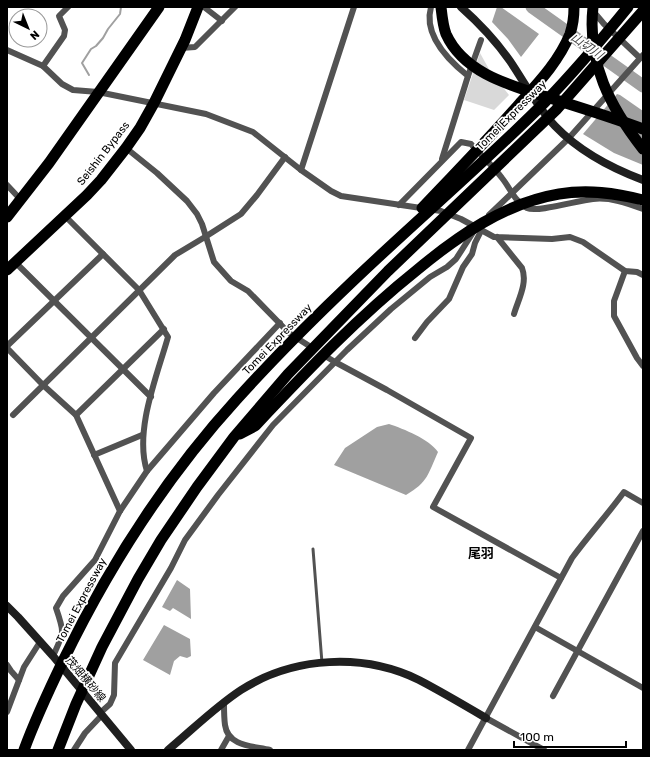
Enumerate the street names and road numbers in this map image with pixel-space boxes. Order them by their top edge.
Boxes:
street label: Tomei Expressway [474,78,549,153]
street label: Seishin Bypass [74,119,133,188]
street label: Tomei Expressway [240,301,315,378]
street label: Tomei Expressway [54,556,109,645]
street label: 茂畑横砂線 [63,654,108,705]

